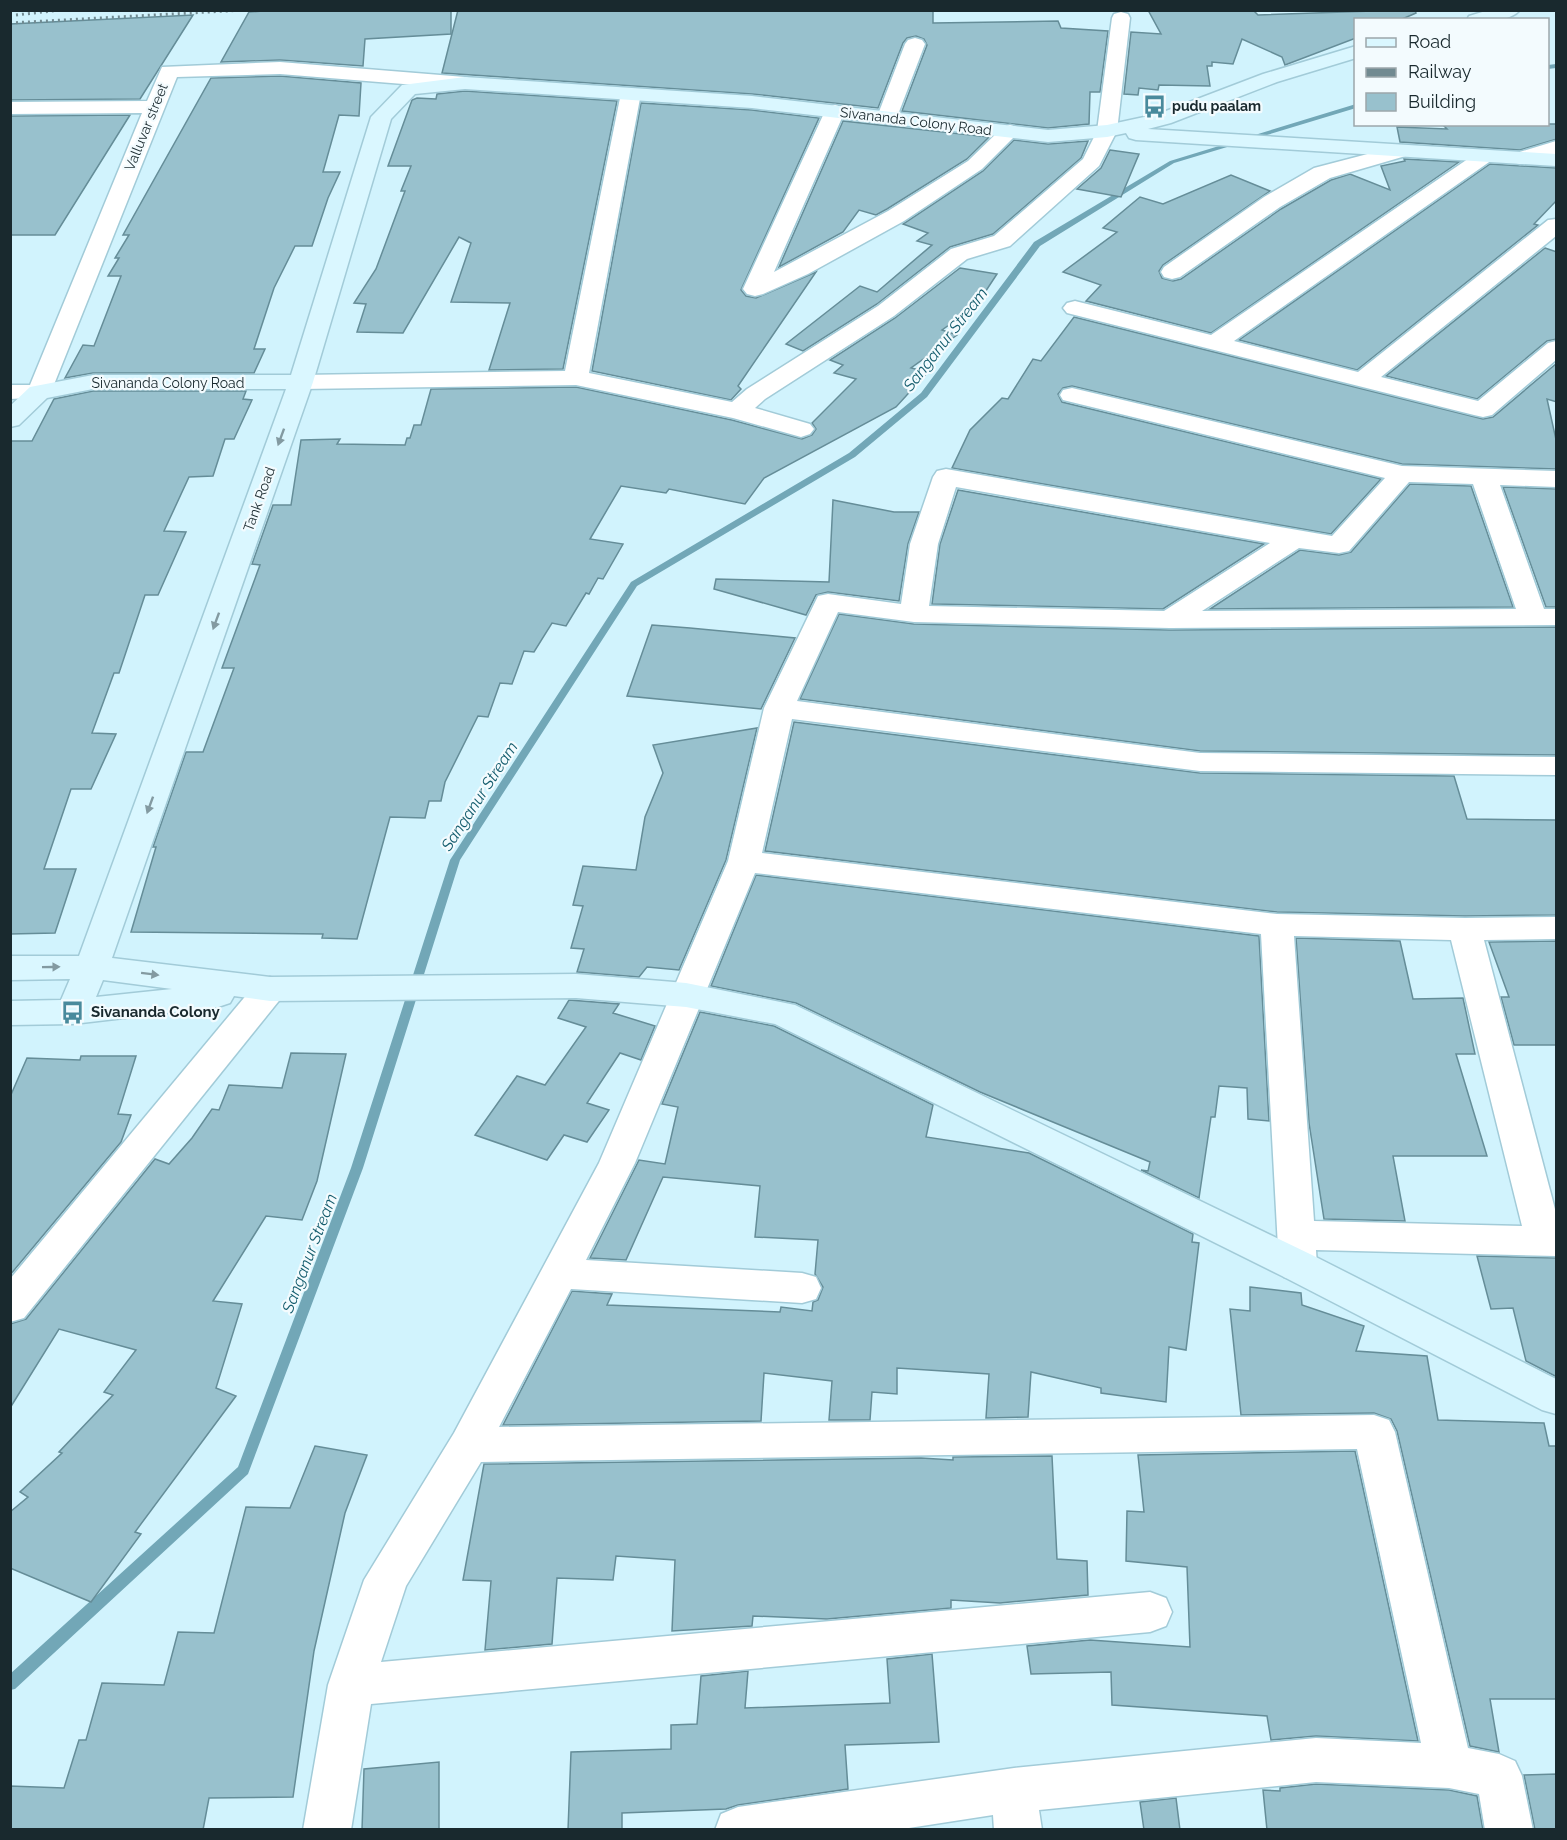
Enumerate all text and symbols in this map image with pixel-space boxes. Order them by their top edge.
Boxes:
legend [1354,18,1549,126]
text: Road [1408,31,1451,52]
text: Railway [1408,61,1472,82]
street label: Valluvar street [121,81,171,173]
text: Building [1408,91,1476,112]
bus stop icon: pudu paalam [1141,93,1167,119]
place label: pudu paalam [1172,98,1261,114]
street label: Sivananda Colony Road [839,104,993,138]
water label: Sanganur Stream [899,284,992,396]
street label: Sivananda Colony Road [92,375,244,391]
one-way arrow [276,428,286,446]
street label: Tank Road [240,465,278,533]
one-way arrow [210,612,220,630]
water label: Sanganur Stream [437,738,522,855]
one-way arrow [145,796,155,814]
one-way arrow [42,962,61,972]
one-way arrow [141,969,160,979]
bus stop icon: Sivananda Colony [60,999,86,1025]
place label: Sivananda Colony [91,1003,220,1021]
water label: Sanganur Stream [278,1191,341,1316]

